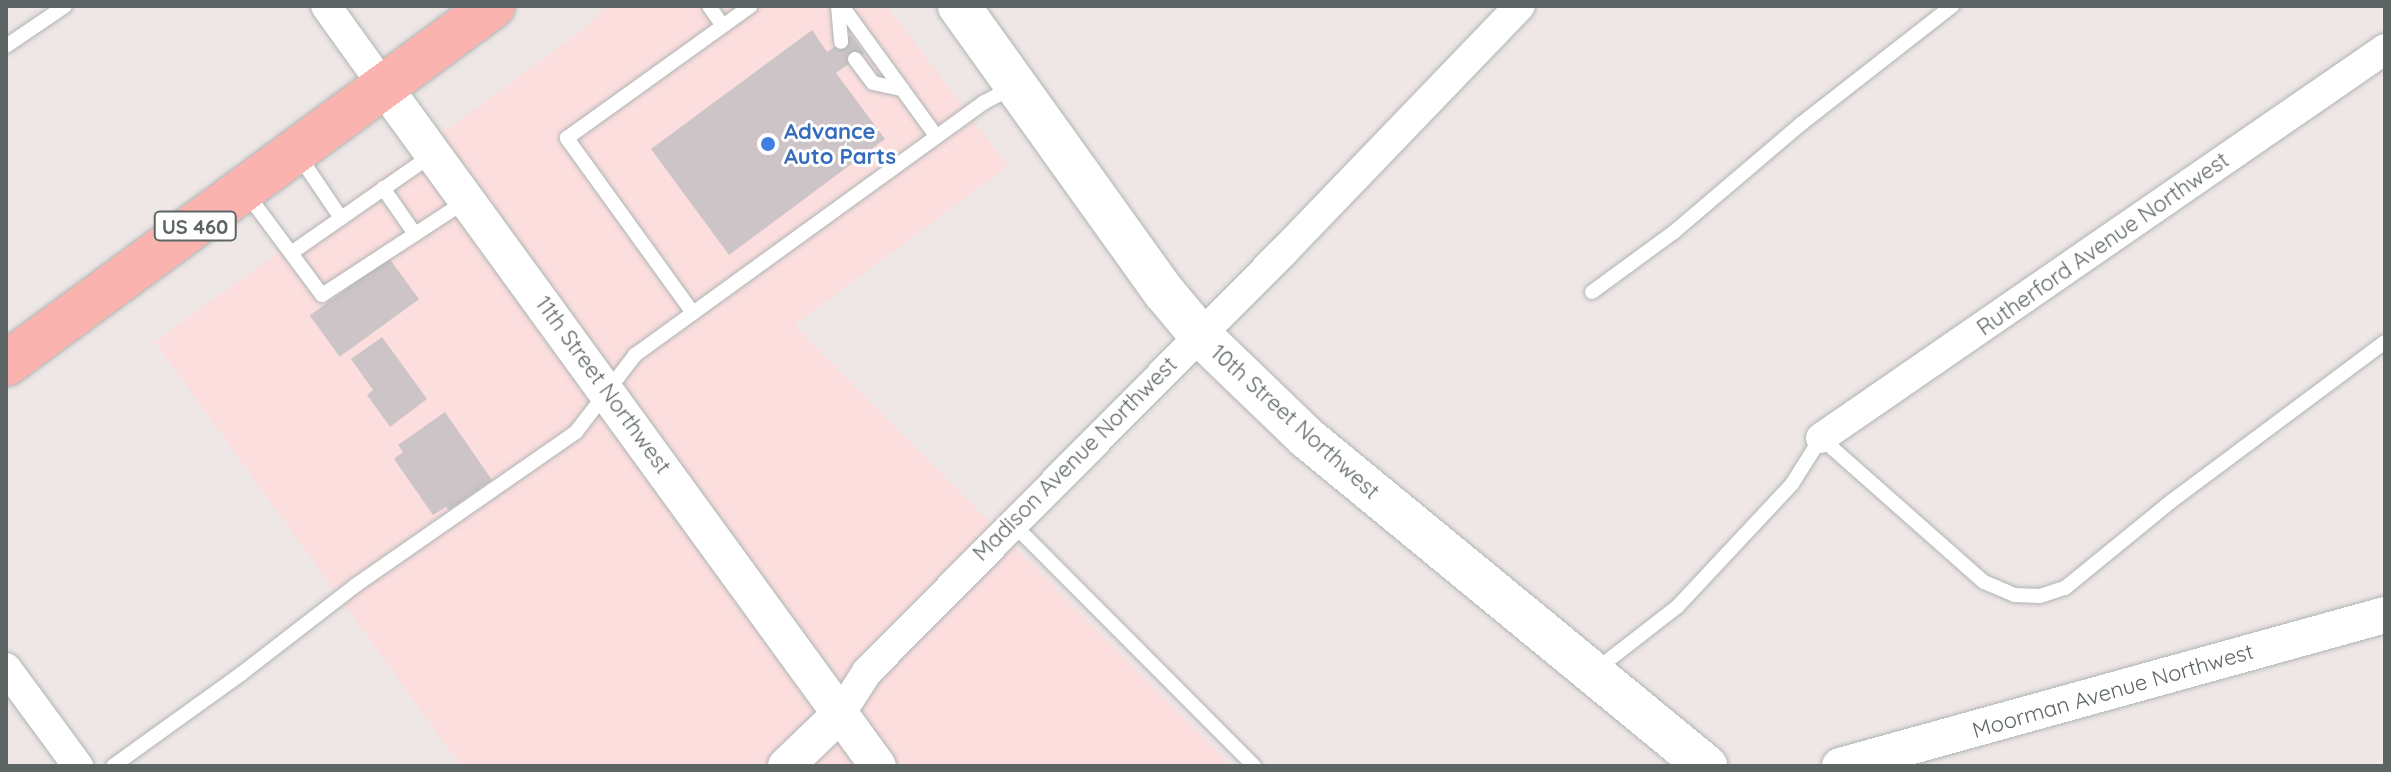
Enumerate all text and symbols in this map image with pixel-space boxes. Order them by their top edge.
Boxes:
place label: Advance Auto Parts [784,118,896,170]
marker: Advance Auto Parts [759,135,777,153]
street label: Rutherford Avenue Northwest [1972,147,2234,341]
road number: US 460 [153,210,237,242]
street label: 11th Street Northwest [530,291,676,479]
street label: 10th Street Northwest [1205,339,1385,505]
street label: Madison Avenue Northwest [968,352,1182,566]
street label: Moorman Avenue Northwest [1969,638,2257,744]

